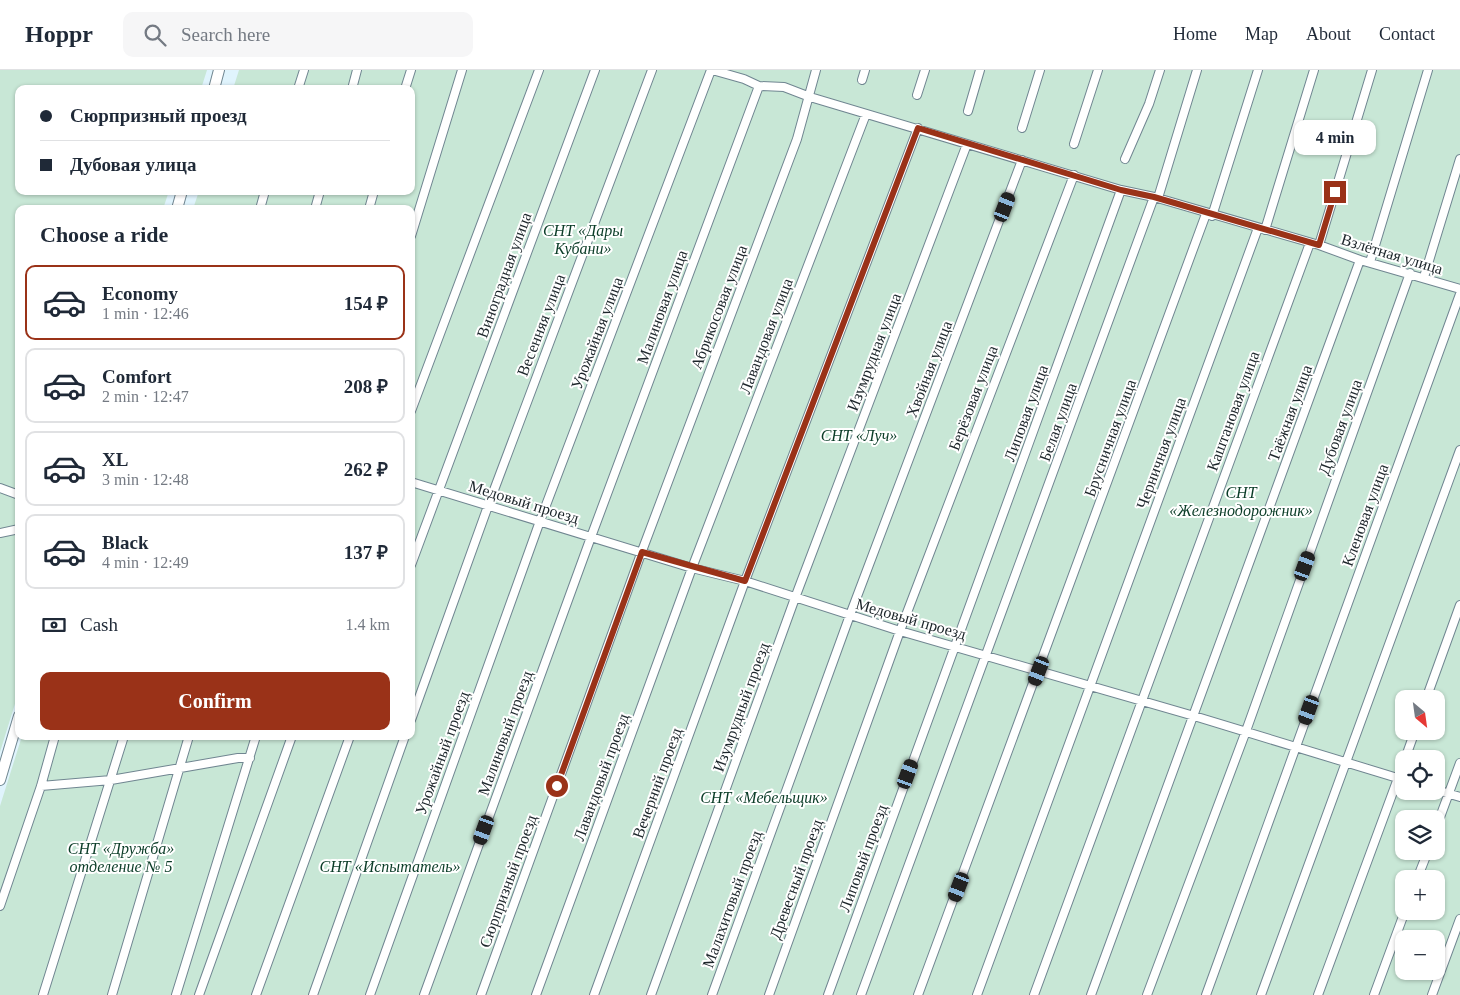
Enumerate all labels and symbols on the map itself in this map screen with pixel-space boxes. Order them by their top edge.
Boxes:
callout: 4 min [1294,119,1376,154]
route end [1324,181,1346,203]
car [992,190,1017,224]
street label: Виноградная улица [473,210,536,340]
park label: СНТ «Дары Кубани» [543,222,623,258]
street label: Взлётная улица [1339,230,1445,279]
street label: Абрикосовая улица [688,243,751,372]
street label: Малиновая улица [634,248,691,367]
street label: Весенняя улица [514,272,569,379]
street label: Урожайная улица [568,275,627,392]
street label: Лавандовая улица [736,276,797,397]
street label: Изумрудная улица [844,291,905,414]
street label: Хвойная улица [903,318,956,420]
street label: Берёзовая улица [945,343,1002,453]
street label: Каштановая улица [1203,349,1263,473]
street label: Липовая улица [1001,362,1052,464]
street label: Таёжная улица [1265,363,1316,464]
street label: Брусничная улица [1081,377,1140,499]
street label: Дубовая улица [1315,377,1366,477]
street label: Белая улица [1036,380,1081,464]
street label: Черничная улица [1133,395,1190,511]
park label: СНТ «Луч» [821,427,897,445]
street label: Кленовая улица [1339,462,1392,569]
street label: Медовый проезд [467,477,581,528]
park label: СНТ «Железнодорожник» [1169,484,1313,520]
car [1292,549,1317,583]
street label: Медовый проезд [854,595,968,644]
street label: Изумрудный проезд [710,640,773,774]
car [1026,654,1051,688]
street label: Малиновый проезд [474,668,536,798]
street label: Урожайный проезд [412,689,473,817]
north arrow [1395,690,1445,740]
car [1296,693,1321,727]
street label: Лавандовый проезд [570,711,633,843]
street label: Вечерний проезд [629,725,686,841]
car [895,757,920,791]
route start [546,775,568,797]
park label: СНТ «Мебельщик» [700,789,828,807]
street label: Липовый проезд [836,802,891,914]
street label: Сюрпризный проезд [476,812,541,950]
car [471,813,496,847]
street label: Древесный проезд [766,817,827,942]
street label: Малахитовый проезд [699,828,766,970]
park label: СНТ «Дружба» отделение № 5 [68,840,174,875]
park label: СНТ «Испытатель» [320,858,460,875]
car [946,870,971,904]

